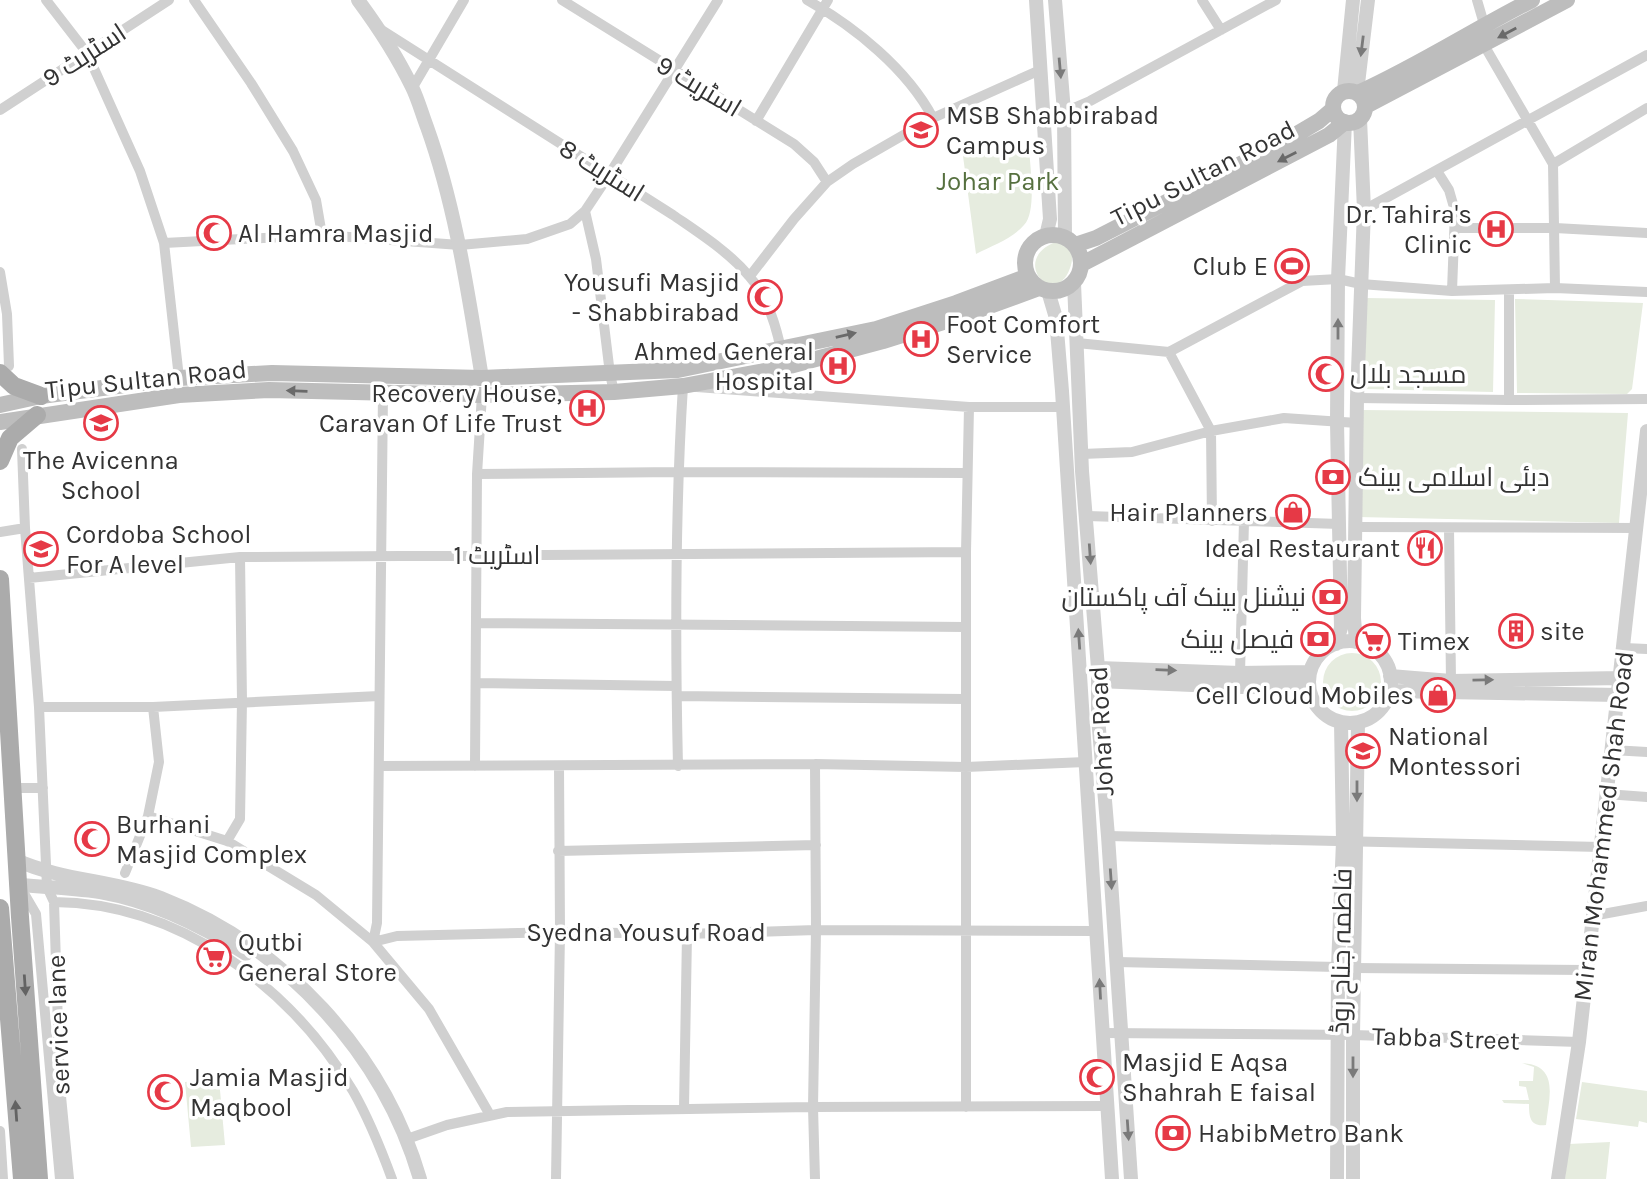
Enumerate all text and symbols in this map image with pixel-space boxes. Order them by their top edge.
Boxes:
street label: اسٹریٹ 9 [37,17,132,94]
one-way arrow [1497,27,1517,38]
one-way arrow [1357,35,1368,57]
street label: اسٹریٹ 9 [651,49,747,124]
one-way arrow [1055,57,1066,79]
place label: MSB Shabbirabad Campus [946,100,1159,161]
school or university icon: MSB Shabbirabad Campus [902,111,940,149]
street label: Tipu Sultan Road [1106,114,1300,233]
street label: اسٹریٹ 8 [554,132,650,209]
one-way arrow [1276,150,1296,162]
park label: Johar Park [936,166,1060,197]
place label: Dr. Tahira's Clinic [1345,199,1472,260]
hospital icon: Dr. Tahira's Clinic [1477,210,1515,248]
mosque icon: Al Hamra Masjid [195,214,233,252]
place label: Al Hamra Masjid [238,218,434,249]
sports icon: Club E [1273,247,1311,285]
place label: Club E [1193,251,1268,282]
place label: Yousufi Masjid - Shabbirabad [564,267,740,328]
mosque icon: Yousufi Masjid - Shabbirabad [746,278,784,316]
place label: Foot Comfort Service [946,309,1100,370]
one-way arrow [1332,318,1344,340]
hospital icon: Foot Comfort Service [902,320,940,358]
one-way arrow [835,330,857,341]
place label: Ahmed General Hospital [634,336,814,397]
hospital icon: Ahmed General Hospital [819,347,857,385]
street label: Tipu Sultan Road [44,354,248,405]
mosque icon: مسجد بلال [1307,355,1345,393]
place label: مسجد بلال [1350,359,1467,390]
place label: Recovery House, Caravan Of Life Trust [319,378,562,439]
one-way arrow [286,385,308,396]
hospital icon: Recovery House, Caravan Of Life Trust [568,389,606,427]
school or university icon: The Avicenna School [82,404,120,442]
place label: The Avicenna School [23,445,179,506]
bank icon: دبئی اسلامی بینک [1314,458,1352,496]
place label: دبئی اسلامی بینک [1358,462,1550,493]
shop icon: Hair Planners [1274,493,1312,531]
place label: Hair Planners [1109,497,1268,528]
place label: Cordoba School For A level [66,519,252,580]
restaurant icon: Ideal Restaurant [1406,529,1444,567]
school or university icon: Cordoba School For A level [22,530,60,568]
place label: Ideal Restaurant [1204,533,1400,564]
street label: اسٹریٹ 1 [454,540,540,571]
one-way arrow [1084,544,1095,566]
bank icon: نیشنل بینک آف پاکستان [1311,578,1349,616]
place label: نیشنل بینک آف پاکستان [1062,582,1306,614]
building icon: site [1497,612,1535,650]
place label: site [1540,616,1585,647]
bank icon: فیصل بینک [1299,620,1337,658]
supermarket icon: Timex [1354,622,1392,660]
place label: فیصل بینک [1181,624,1294,655]
place label: Timex [1398,626,1470,657]
one-way arrow [1073,628,1084,650]
street label: Miran Mohammed Shah Road [1567,649,1640,1003]
street label: Johar Road [1083,665,1120,797]
one-way arrow [1155,665,1177,676]
one-way arrow [1472,674,1494,686]
shop icon: Cell Cloud Mobiles [1419,676,1457,714]
place label: Cell Cloud Mobiles [1196,680,1414,711]
place label: National Montessori [1388,721,1522,782]
school or university icon: National Montessori [1344,732,1382,770]
one-way arrow [1351,780,1363,802]
place label: Burhani Masjid Complex [116,809,307,870]
mosque icon: Burhani Masjid Complex [73,820,111,858]
one-way arrow [1106,868,1117,890]
street label: فاطمہ جناح روڈ [1325,868,1359,1034]
street label: Syedna Yousuf Road [526,917,766,948]
place label: Qutbi General Store [238,927,397,988]
supermarket icon: Qutbi General Store [195,938,233,976]
street label: service lane [41,954,76,1096]
one-way arrow [20,975,31,997]
one-way arrow [1094,977,1105,999]
street label: Tabba Street [1372,1020,1521,1057]
place label: Masjid E Aqsa Shahrah E faisal [1122,1047,1316,1108]
one-way arrow [1347,1057,1359,1079]
mosque icon: Masjid E Aqsa Shahrah E faisal [1078,1058,1116,1096]
place label: Jamia Masjid Maqbool [190,1062,349,1123]
mosque icon: Jamia Masjid Maqbool [146,1073,184,1111]
one-way arrow [10,1100,21,1122]
bank icon: HabibMetro Bank [1154,1114,1192,1152]
place label: HabibMetro Bank [1198,1118,1404,1149]
one-way arrow [1123,1120,1134,1142]

